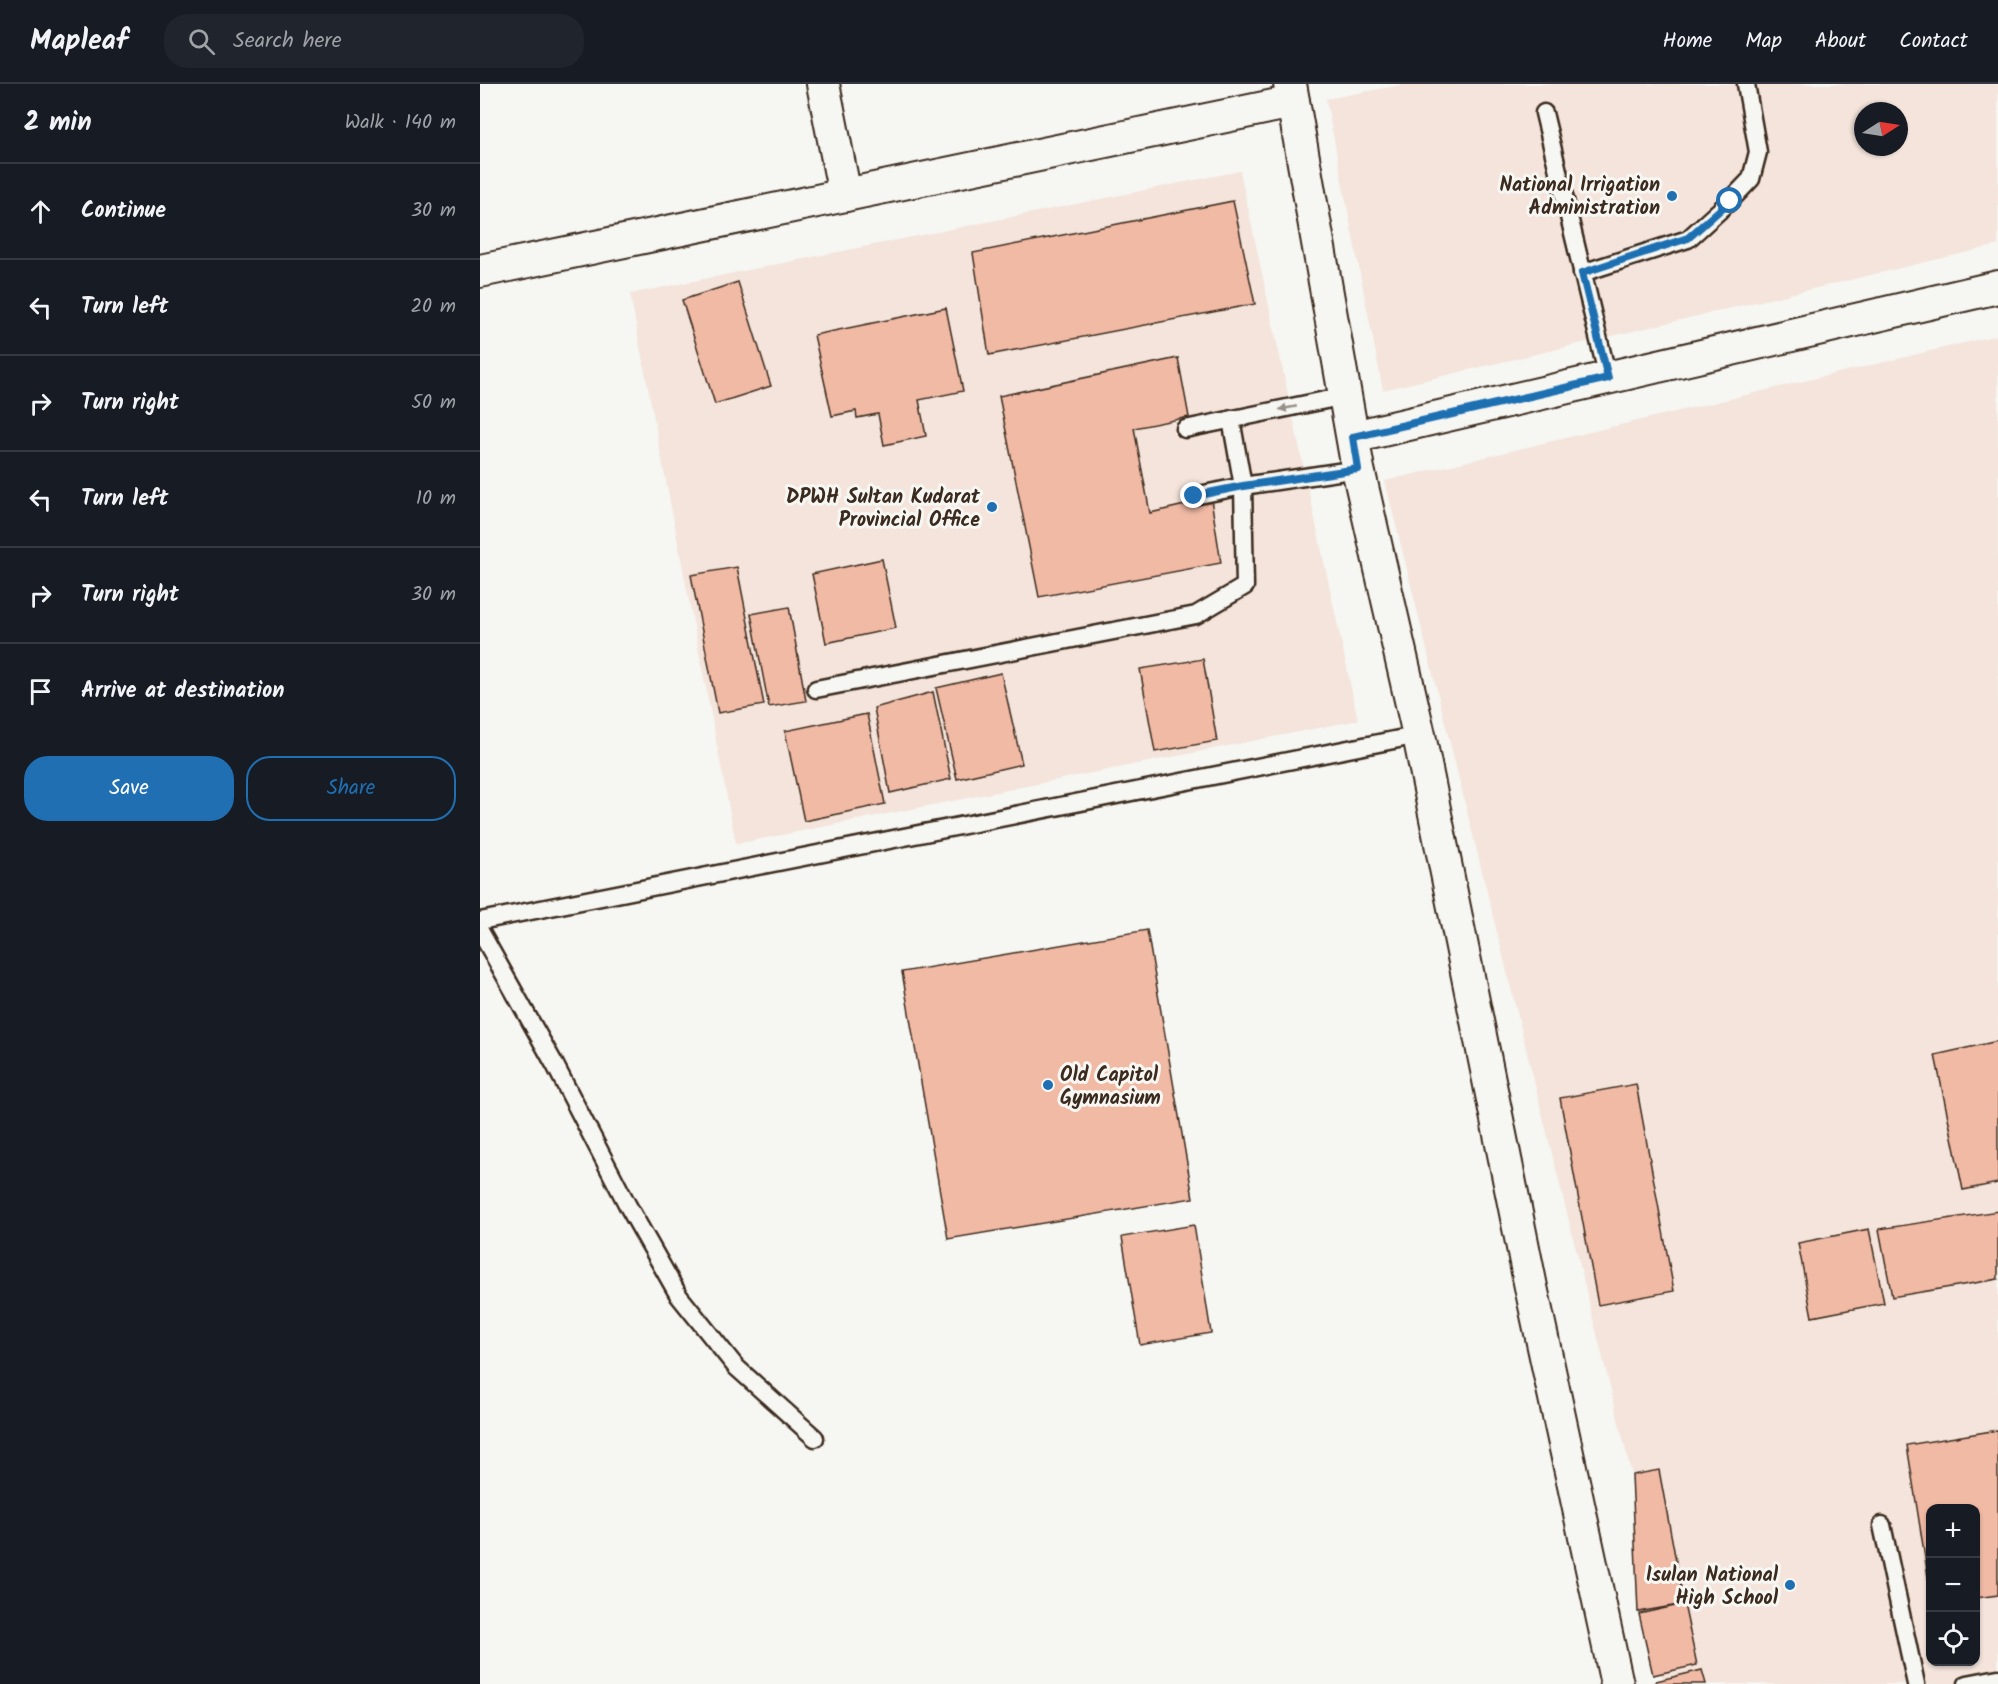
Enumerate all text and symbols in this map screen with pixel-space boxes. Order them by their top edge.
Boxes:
search box [164,14,584,68]
text: Mapleaf [30,19,128,64]
text: Search here [233,24,342,59]
icon: search [185,25,218,58]
text: Home [1663,25,1712,58]
text: Map [1745,25,1782,58]
text: About [1815,25,1866,58]
text: Contact [1899,25,1968,58]
text: 2 min [24,102,92,144]
north arrow [1854,102,1908,156]
text: Walk · 140 m [345,107,456,139]
place label: National Irrigation Administration [1499,170,1660,225]
route start [1716,187,1742,213]
marker: National Irrigation Administration [1665,189,1679,203]
text: Continue [81,194,166,229]
icon: ahead [24,195,57,228]
text: 30 m [411,195,456,227]
text: Turn left [81,290,168,325]
icon: left [24,291,57,324]
text: 20 m [410,291,456,323]
text: Turn right [81,386,179,421]
icon: right [24,387,57,420]
text: 50 m [411,387,456,419]
one-way arrow [1278,403,1297,413]
text: Turn left [81,482,168,517]
place label: DPWH Sultan Kudarat Provincial Office [786,482,981,537]
route end [1180,482,1206,508]
icon: left [24,483,57,516]
text: 10 m [416,483,456,515]
marker: DPWH Sultan Kudarat Provincial Office [985,500,999,514]
text: Turn right [81,578,179,613]
icon: right [24,579,57,612]
text: 30 m [411,579,456,611]
text: Arrive at destination [81,674,284,709]
icon: arrive [24,675,57,708]
button: Save [24,756,234,821]
button: Share [246,756,456,821]
place label: Old Capitol Gymnasium [1060,1060,1161,1115]
marker: Old Capitol Gymnasium [1041,1078,1055,1092]
map controls [1926,1504,1980,1666]
button: + [1926,1504,1980,1558]
button: − [1926,1558,1980,1612]
place label: Isulan National High School [1646,1560,1779,1615]
marker: Isulan National High School [1783,1578,1797,1592]
button: locate [1926,1612,1980,1666]

